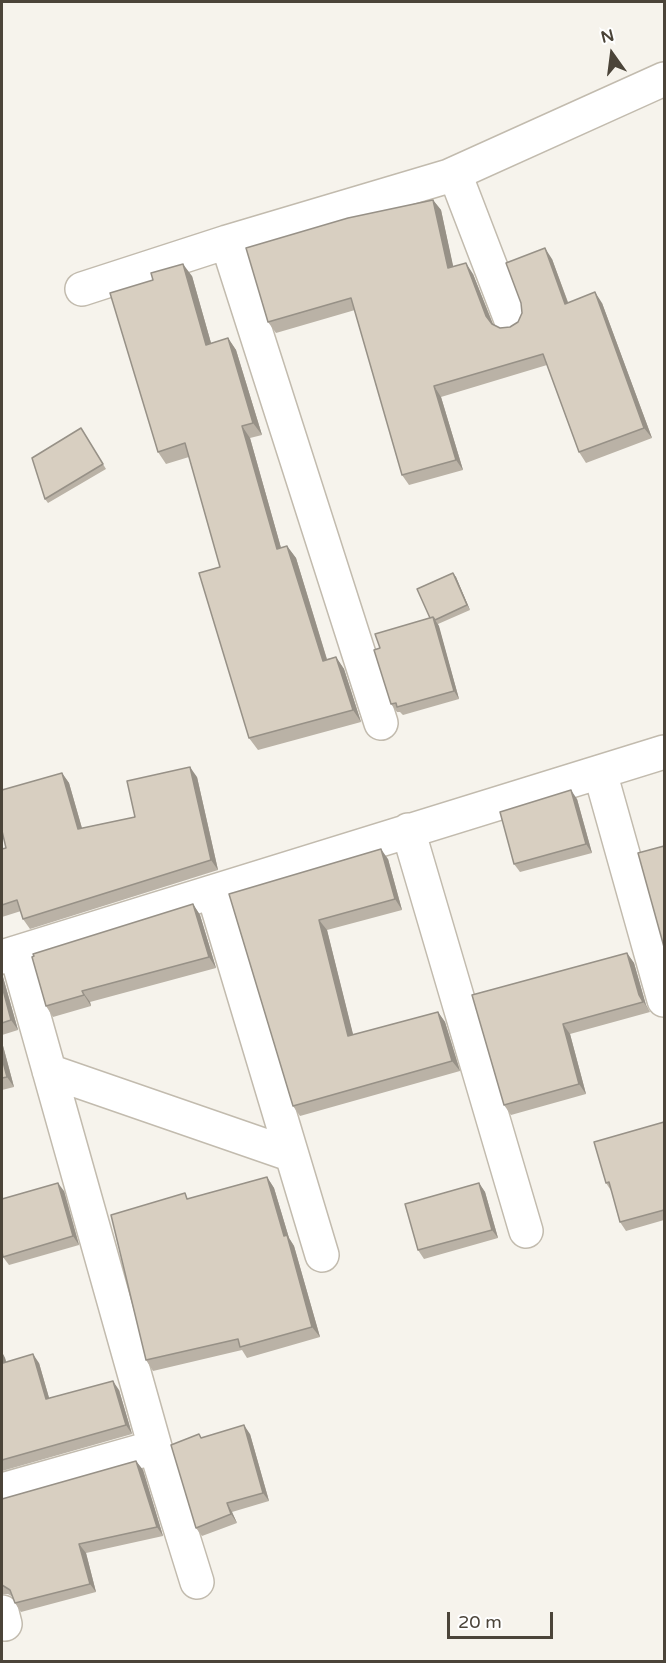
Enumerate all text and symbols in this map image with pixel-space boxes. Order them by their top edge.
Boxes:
north arrow [582,24,642,84]
text: N [599,25,616,48]
scale bar [450,1600,556,1638]
text: 20 m [458,1611,502,1633]

